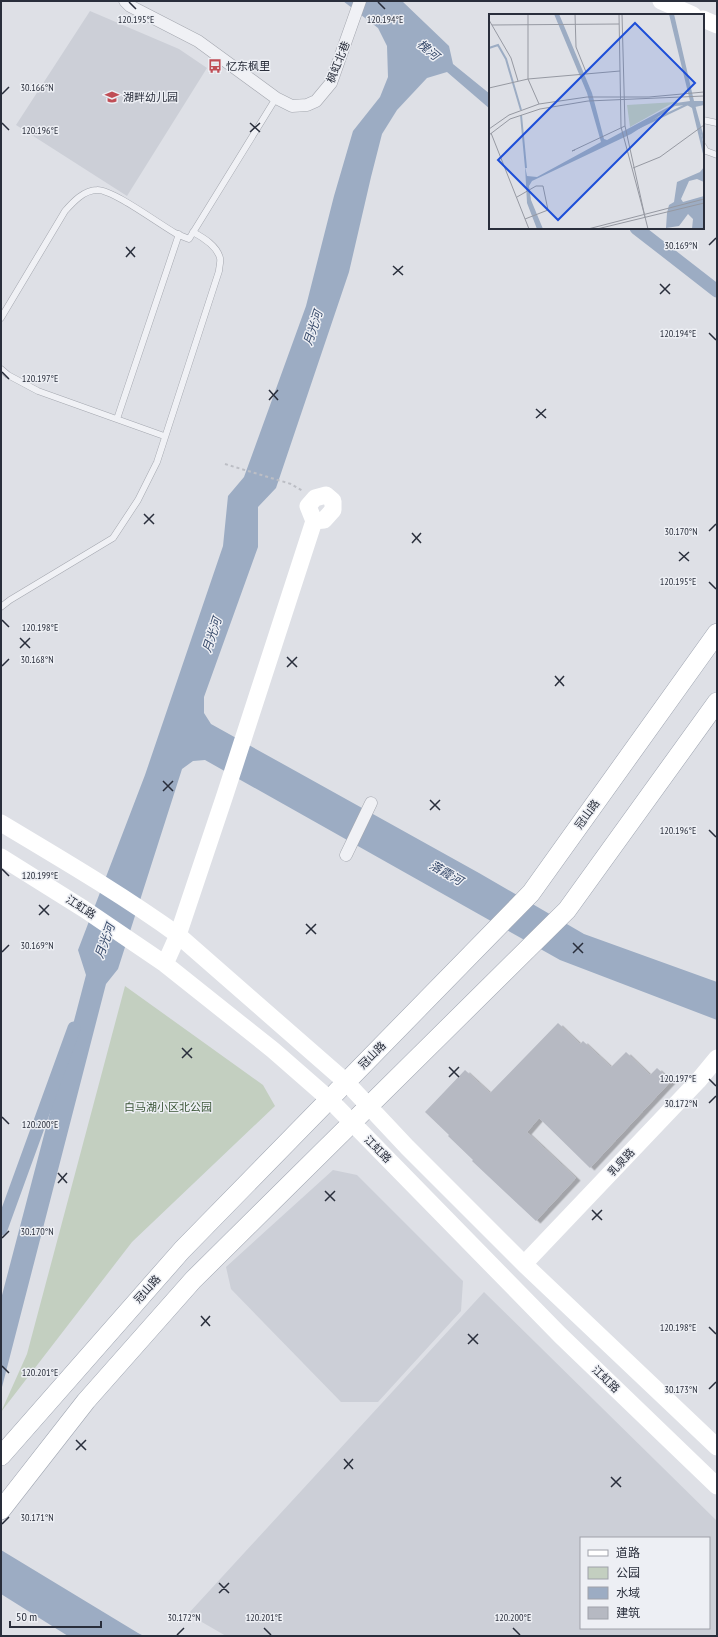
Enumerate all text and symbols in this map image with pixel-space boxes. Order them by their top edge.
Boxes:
text: 120.195°E [118,13,154,26]
text: 120.194°E [367,13,403,26]
inset map [489,14,704,229]
water label: 槐河 [414,36,444,64]
street label: 枫虹北巷 [323,39,353,85]
bus stop icon: 忆东枫里 [207,58,223,74]
place label: 忆东枫里 [226,59,270,73]
text: 30.166°N [20,81,54,94]
school or university icon: 湖畔幼儿园 [104,89,120,105]
place label: 湖畔幼儿园 [123,90,178,104]
text: 120.196°E [22,124,58,137]
text: 30.169°N [664,239,698,252]
water label: 月光河 [300,307,326,347]
text: 120.194°E [660,327,696,340]
text: 120.197°E [22,372,58,385]
text: 30.170°N [664,525,698,538]
text: 120.195°E [660,575,696,588]
water label: 月光河 [199,614,225,654]
text: 120.198°E [22,621,58,634]
text: 30.168°N [20,653,54,666]
street label: 冠山路 [572,797,602,831]
text: 120.196°E [660,824,696,837]
water label: 落霞河 [427,857,467,889]
text: 120.199°E [22,869,58,882]
street label: 江虹路 [63,892,99,922]
water label: 月光河 [91,919,118,960]
text: 30.169°N [20,939,54,952]
street label: 冠山路 [355,1038,389,1072]
text: 120.197°E [660,1072,696,1085]
text: 30.172°N [664,1097,698,1110]
park label: 白马湖小区北公园 [124,1100,212,1114]
text: 120.200°E [22,1118,58,1131]
street label: 江虹路 [361,1132,395,1166]
street label: 乳泉路 [605,1145,637,1179]
text: 30.170°N [20,1225,54,1238]
street label: 冠山路 [131,1272,163,1306]
text: 120.198°E [660,1321,696,1334]
street label: 江虹路 [589,1363,623,1395]
text: 120.201°E [22,1366,58,1379]
text: 30.173°N [664,1383,698,1396]
text: 30.171°N [20,1511,54,1524]
legend [580,1537,710,1629]
text: 道路 [616,1545,640,1560]
text: 公园 [616,1565,640,1580]
text: 水域 [616,1585,640,1600]
scale bar [10,1603,101,1629]
text: 建筑 [616,1605,640,1620]
text: 50 m [16,1609,37,1624]
text: 30.172°N [167,1611,201,1624]
text: 120.201°E [246,1611,282,1624]
text: 120.200°E [495,1611,531,1624]

